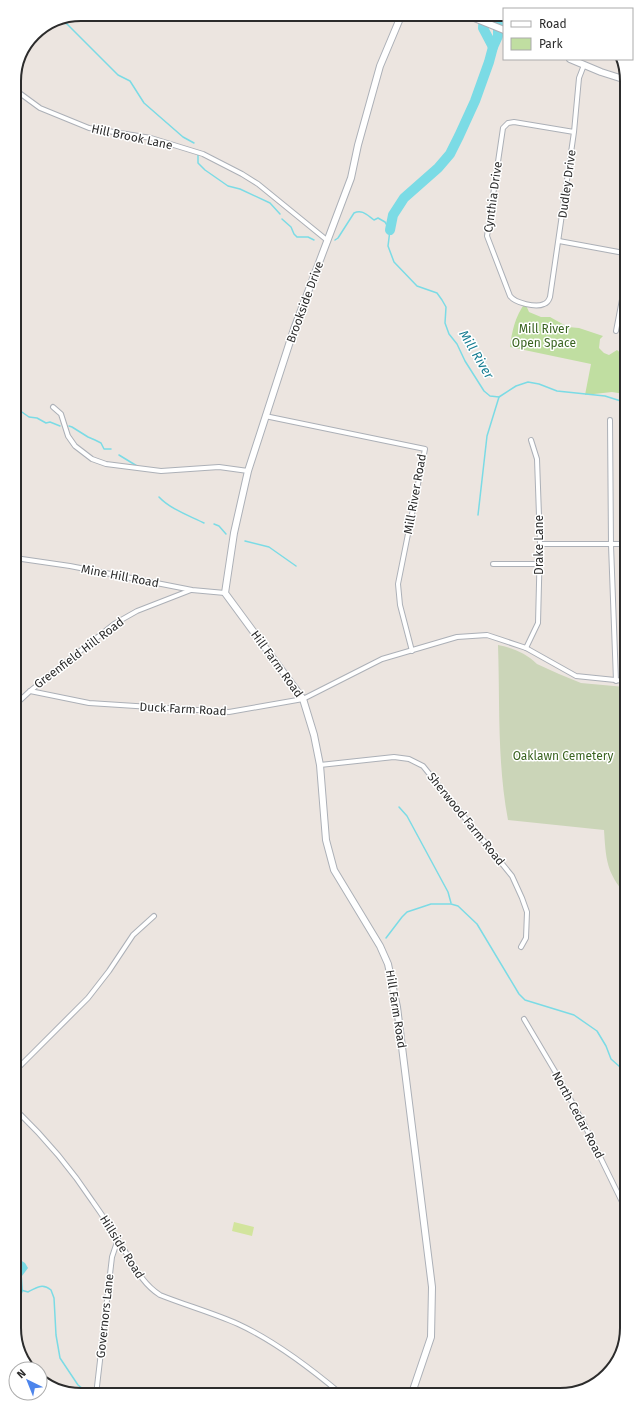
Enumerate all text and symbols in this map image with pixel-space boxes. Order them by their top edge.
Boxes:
legend [503,8,633,60]
text: Road [539,17,567,31]
text: Park [539,37,563,51]
street label: Hill Brook Lane [90,122,174,152]
street label: Dudley Drive [555,149,579,219]
street label: Cynthia Drive [481,161,505,233]
street label: Brookside Drive [284,259,326,345]
park label: Mill River Open Space [512,322,576,350]
water label: Mill River [456,327,497,382]
street label: Mill River Road [401,453,429,535]
street label: Drake Lane [532,515,546,575]
street label: Mine Hill Road [80,562,160,590]
street label: Greenfield Hill Road [31,615,127,691]
street label: Hill Farm Road [248,628,306,700]
street label: Duck Farm Road [139,700,227,718]
park label: Oaklawn Cemetery [513,749,613,763]
street label: Sherwood Farm Road [424,770,508,868]
street label: Hill Farm Road [383,969,409,1049]
street label: North Cedar Road [549,1069,607,1161]
street label: Hillside Road [97,1213,147,1281]
street label: Governors Lane [94,1273,116,1359]
north arrow [8,1361,48,1401]
text: N [14,1367,29,1381]

